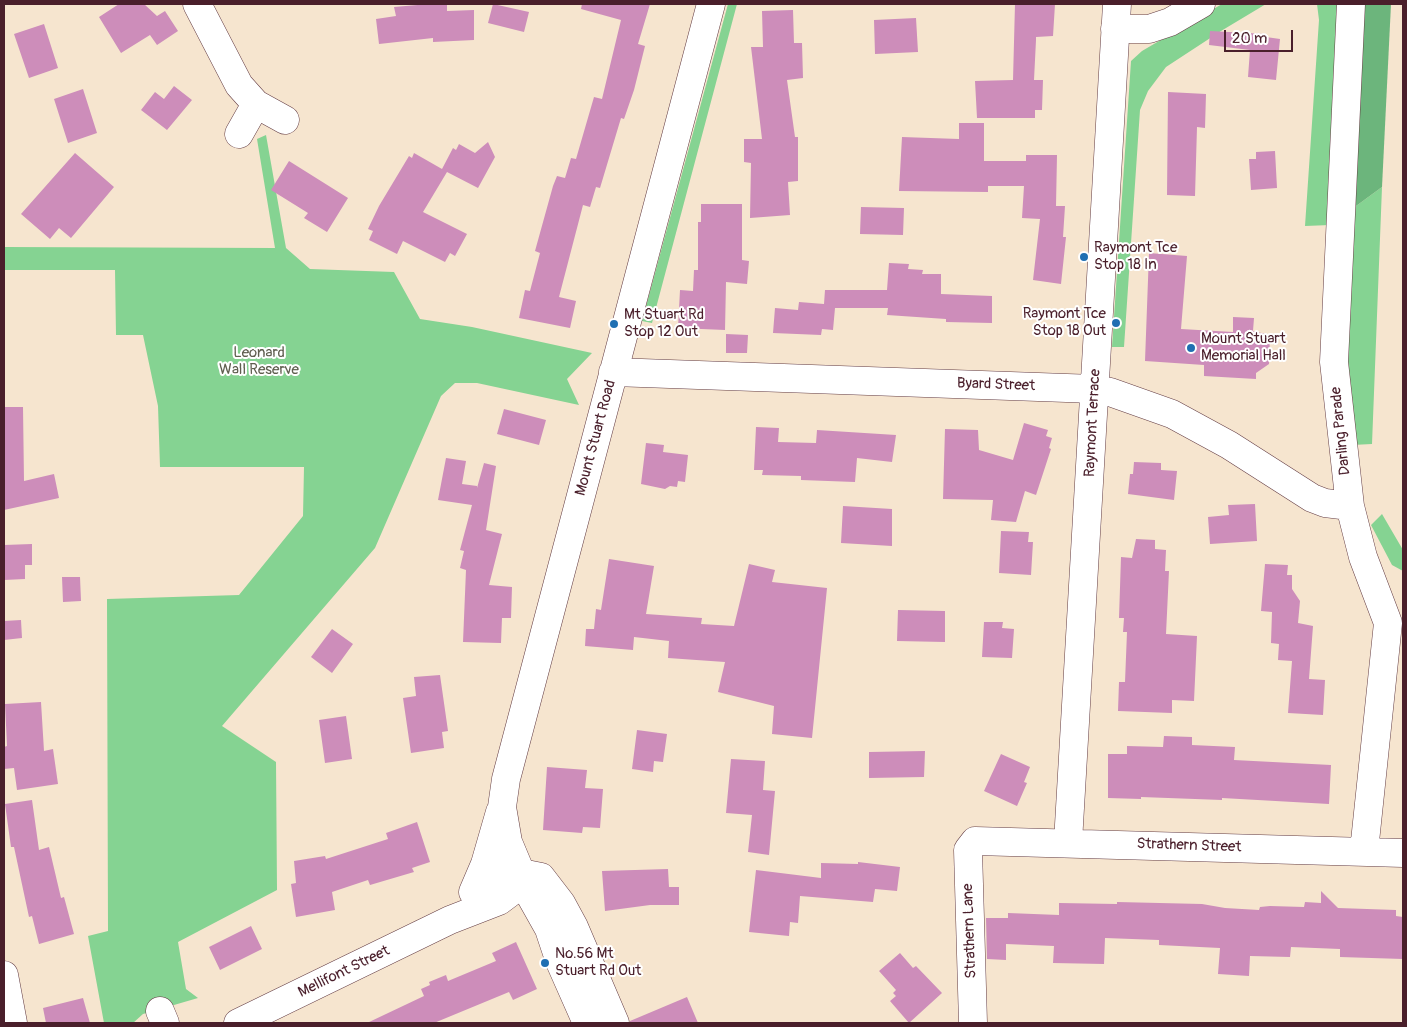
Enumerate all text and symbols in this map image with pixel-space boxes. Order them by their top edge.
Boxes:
scale bar [1227,20,1296,52]
text: 20 m [1232,29,1267,48]
place label: Raymont Tce Stop 18 In [1094,239,1177,274]
marker: Raymont Tce Stop 18 In [1078,251,1090,263]
place label: Raymont Tce Stop 18 Out [1023,305,1106,340]
place label: Mt Stuart Rd Stop 12 Out [624,306,704,341]
marker: Raymont Tce Stop 18 Out [1110,317,1122,329]
marker: Mt Stuart Rd Stop 12 Out [608,318,620,330]
place label: Mount Stuart Memorial Hall [1201,330,1286,365]
marker: Mount Stuart Memorial Hall [1185,342,1197,354]
park label: Leonard Wall Reserve [219,344,299,379]
street label: Raymont Terrace [1081,368,1105,478]
street label: Byard Street [957,375,1035,395]
street label: Mount Stuart Road [572,378,620,498]
street label: Darling Parade [1327,386,1355,476]
street label: Strathern Street [1136,835,1242,857]
street label: Strathern Lane [959,883,981,979]
street label: Mellifont Street [295,942,393,1002]
place label: No.56 Mt Stuart Rd Out [555,945,641,980]
marker: No.56 Mt Stuart Rd Out [539,957,551,969]

